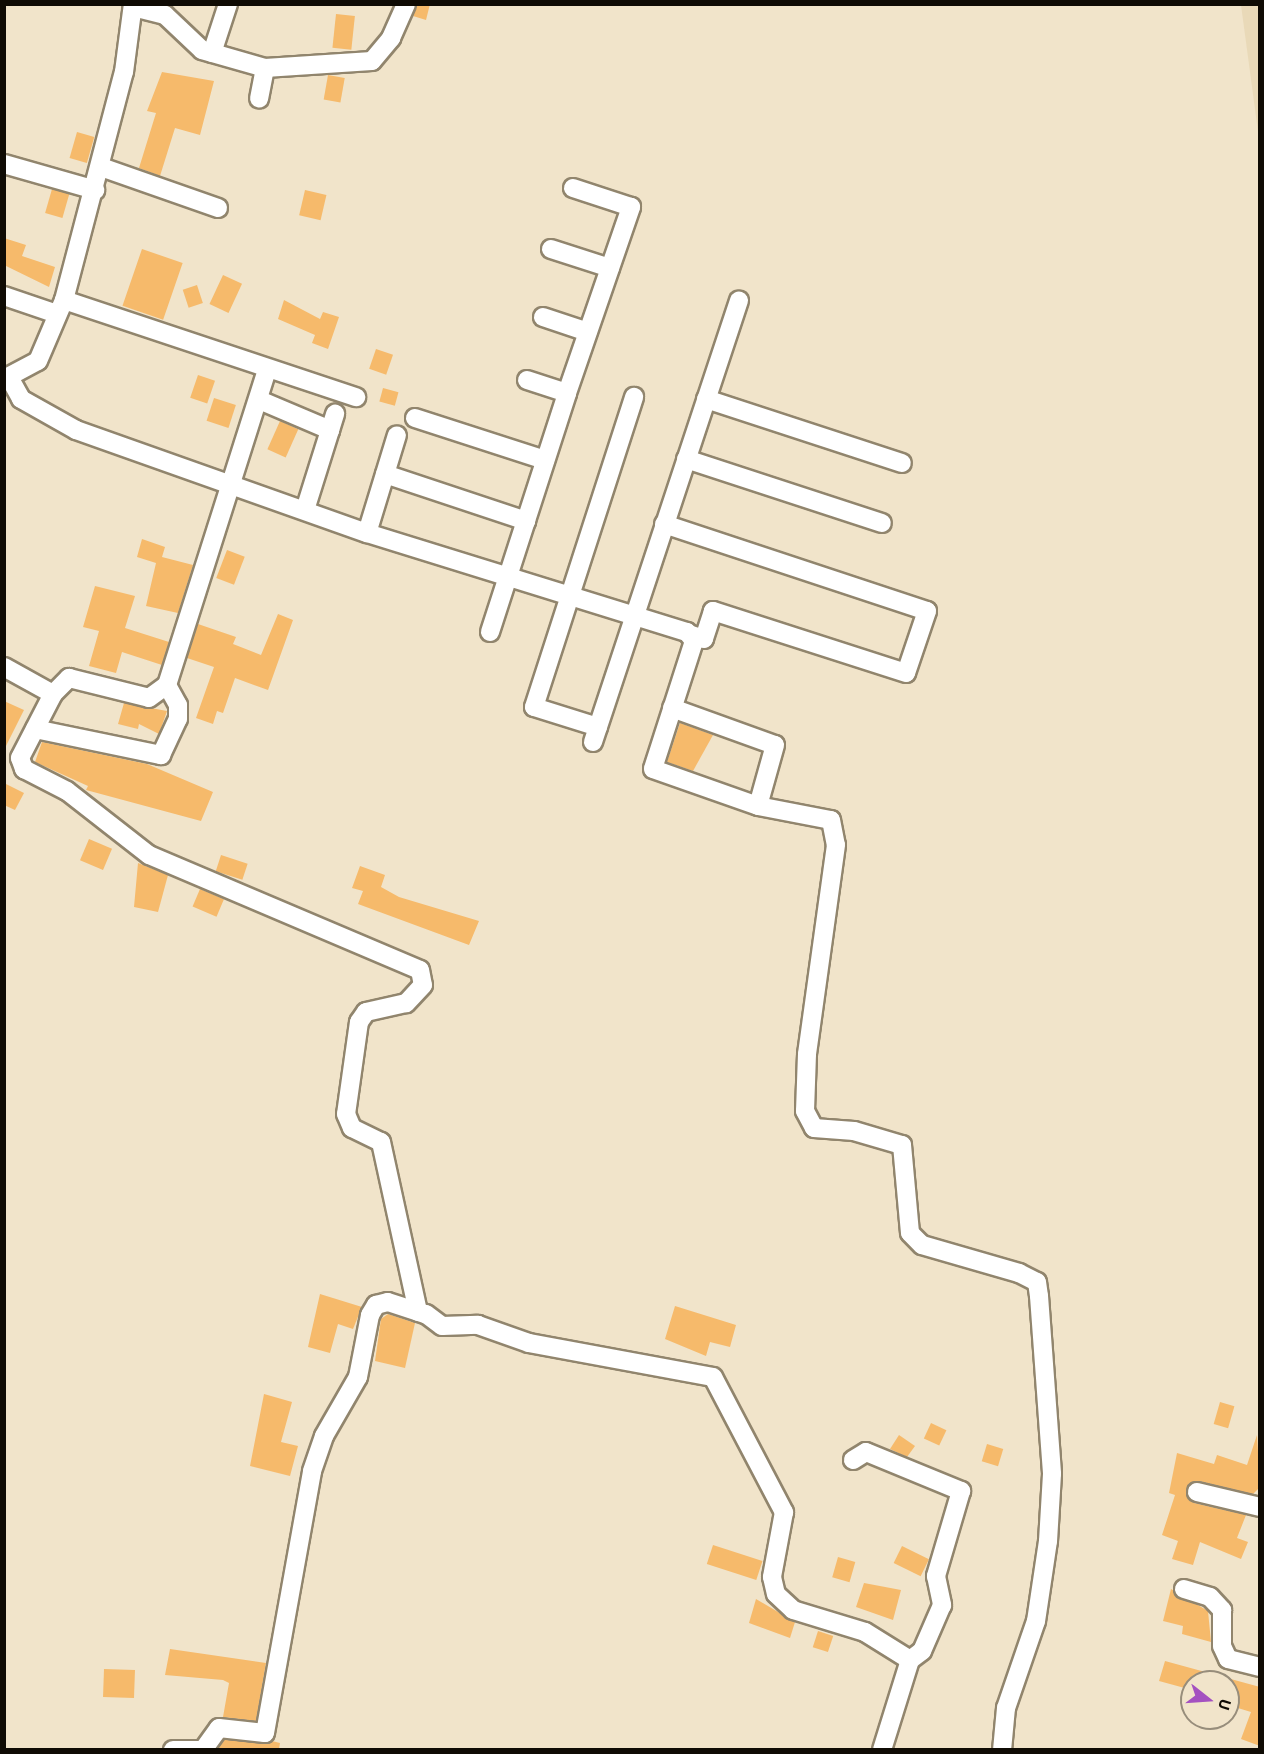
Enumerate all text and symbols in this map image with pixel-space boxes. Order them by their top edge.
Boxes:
north arrow [1180,1670,1240,1730]
text: U [1212,1696,1238,1713]

